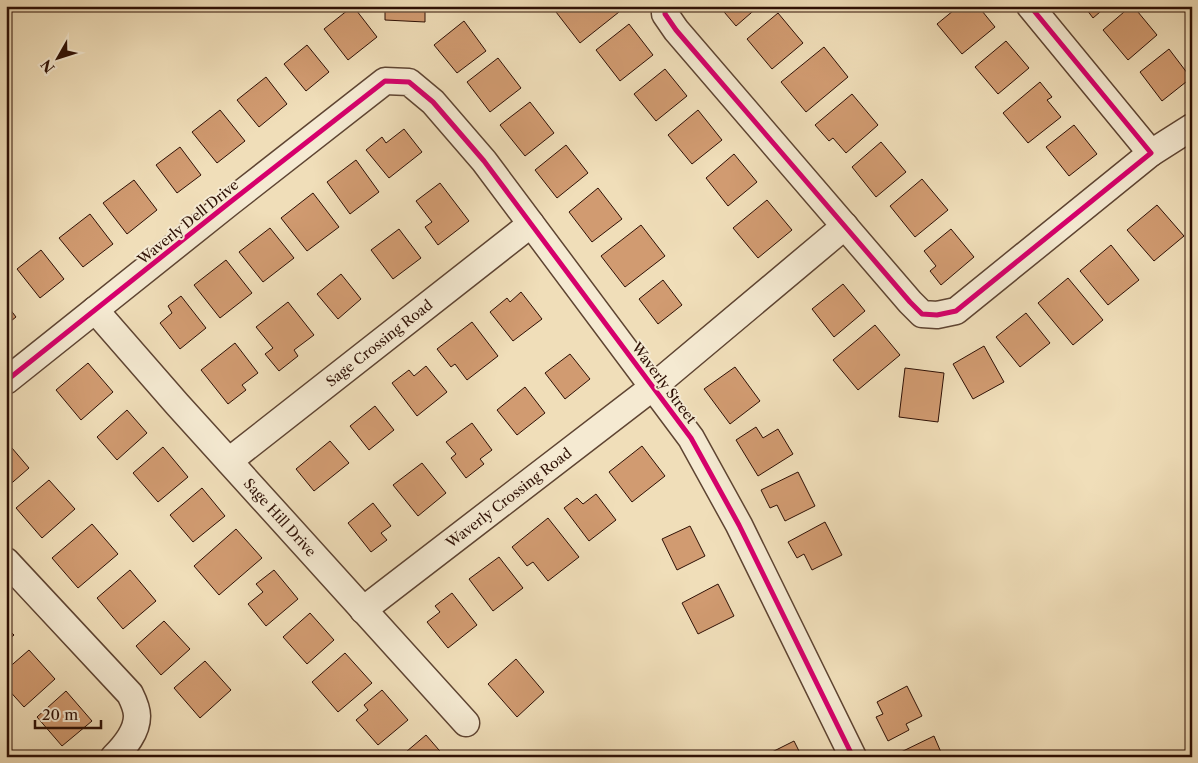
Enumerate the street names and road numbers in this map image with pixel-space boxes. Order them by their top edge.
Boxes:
street label: Waverly Dell Drive [133,176,242,269]
street label: Sage Crossing Road [322,295,437,391]
street label: Waverly Street [627,338,700,427]
street label: Waverly Crossing Road [442,444,576,552]
street label: Sage Hill Drive [240,475,320,561]

